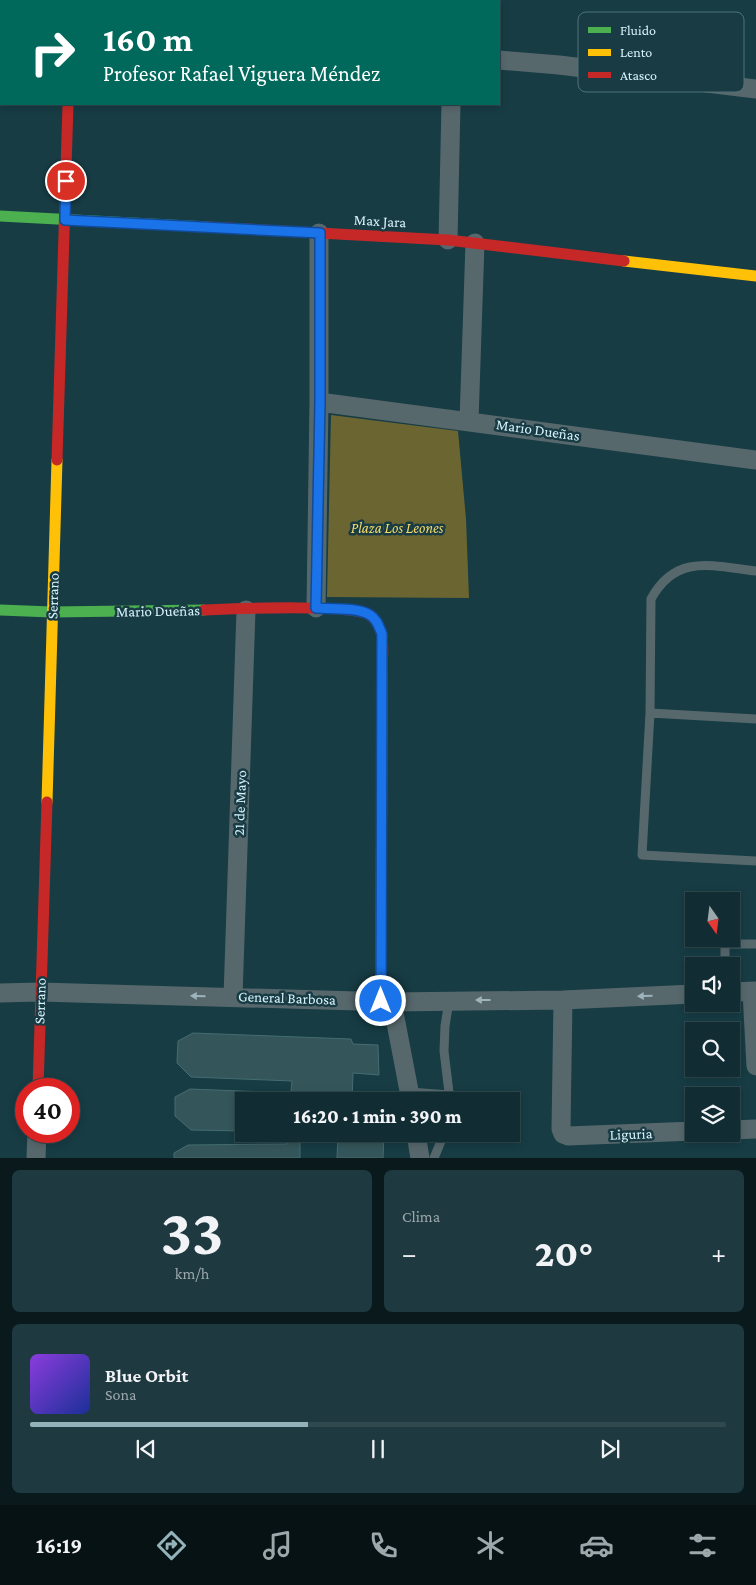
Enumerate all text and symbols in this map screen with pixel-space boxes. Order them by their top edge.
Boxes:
legend [578,12,744,92]
icon: right [20,20,85,85]
text: 160 m [103,20,193,59]
text: Fluido [620,22,656,38]
text: Lento [620,44,652,60]
text: Profesor Rafael Viguera Méndez [103,61,380,86]
text: Atasco [620,67,657,83]
pin [45,160,87,202]
icon: arrive [52,167,80,195]
street label: Max Jara [353,212,407,231]
street label: Mario Dueñas [495,416,581,444]
park label: Plaza Los Leones [351,520,444,536]
street label: Serrano [44,573,62,619]
street label: Mario Dueñas [116,602,200,620]
street label: 21 de Mayo [231,770,250,836]
north arrow [685,892,740,948]
map controls [685,892,740,1142]
button: sound [685,957,740,1012]
position arrow [354,974,406,1026]
street label: Serrano [31,978,49,1024]
street label: General Barbosa [238,988,336,1008]
one-way arrow [189,992,205,1000]
one-way arrow [637,992,653,1000]
one-way arrow [474,996,490,1004]
button: search [685,1022,740,1077]
speed limit sign: 40 [15,1078,80,1143]
button: layers [685,1087,740,1142]
text: 16:20 · 1 min · 390 m [293,1106,462,1127]
street label: Liguria [609,1125,653,1144]
text: 33 [160,1196,224,1268]
text: Clima [402,1208,440,1225]
text: 20° [535,1232,593,1274]
text: − [402,1238,417,1269]
text: + [711,1238,726,1269]
text: km/h [175,1265,209,1282]
text: Blue Orbit [105,1365,188,1386]
text: Sona [105,1386,136,1403]
icon: previous [132,1435,160,1463]
icon: pause [364,1435,392,1463]
icon: next [596,1435,624,1463]
icon: directions [154,1528,189,1563]
icon: music [260,1528,295,1563]
icon: phone [366,1528,401,1563]
icon: climate [473,1528,508,1563]
icon: car [579,1528,614,1563]
icon: filters [685,1528,720,1563]
text: 16:19 [36,1533,82,1558]

